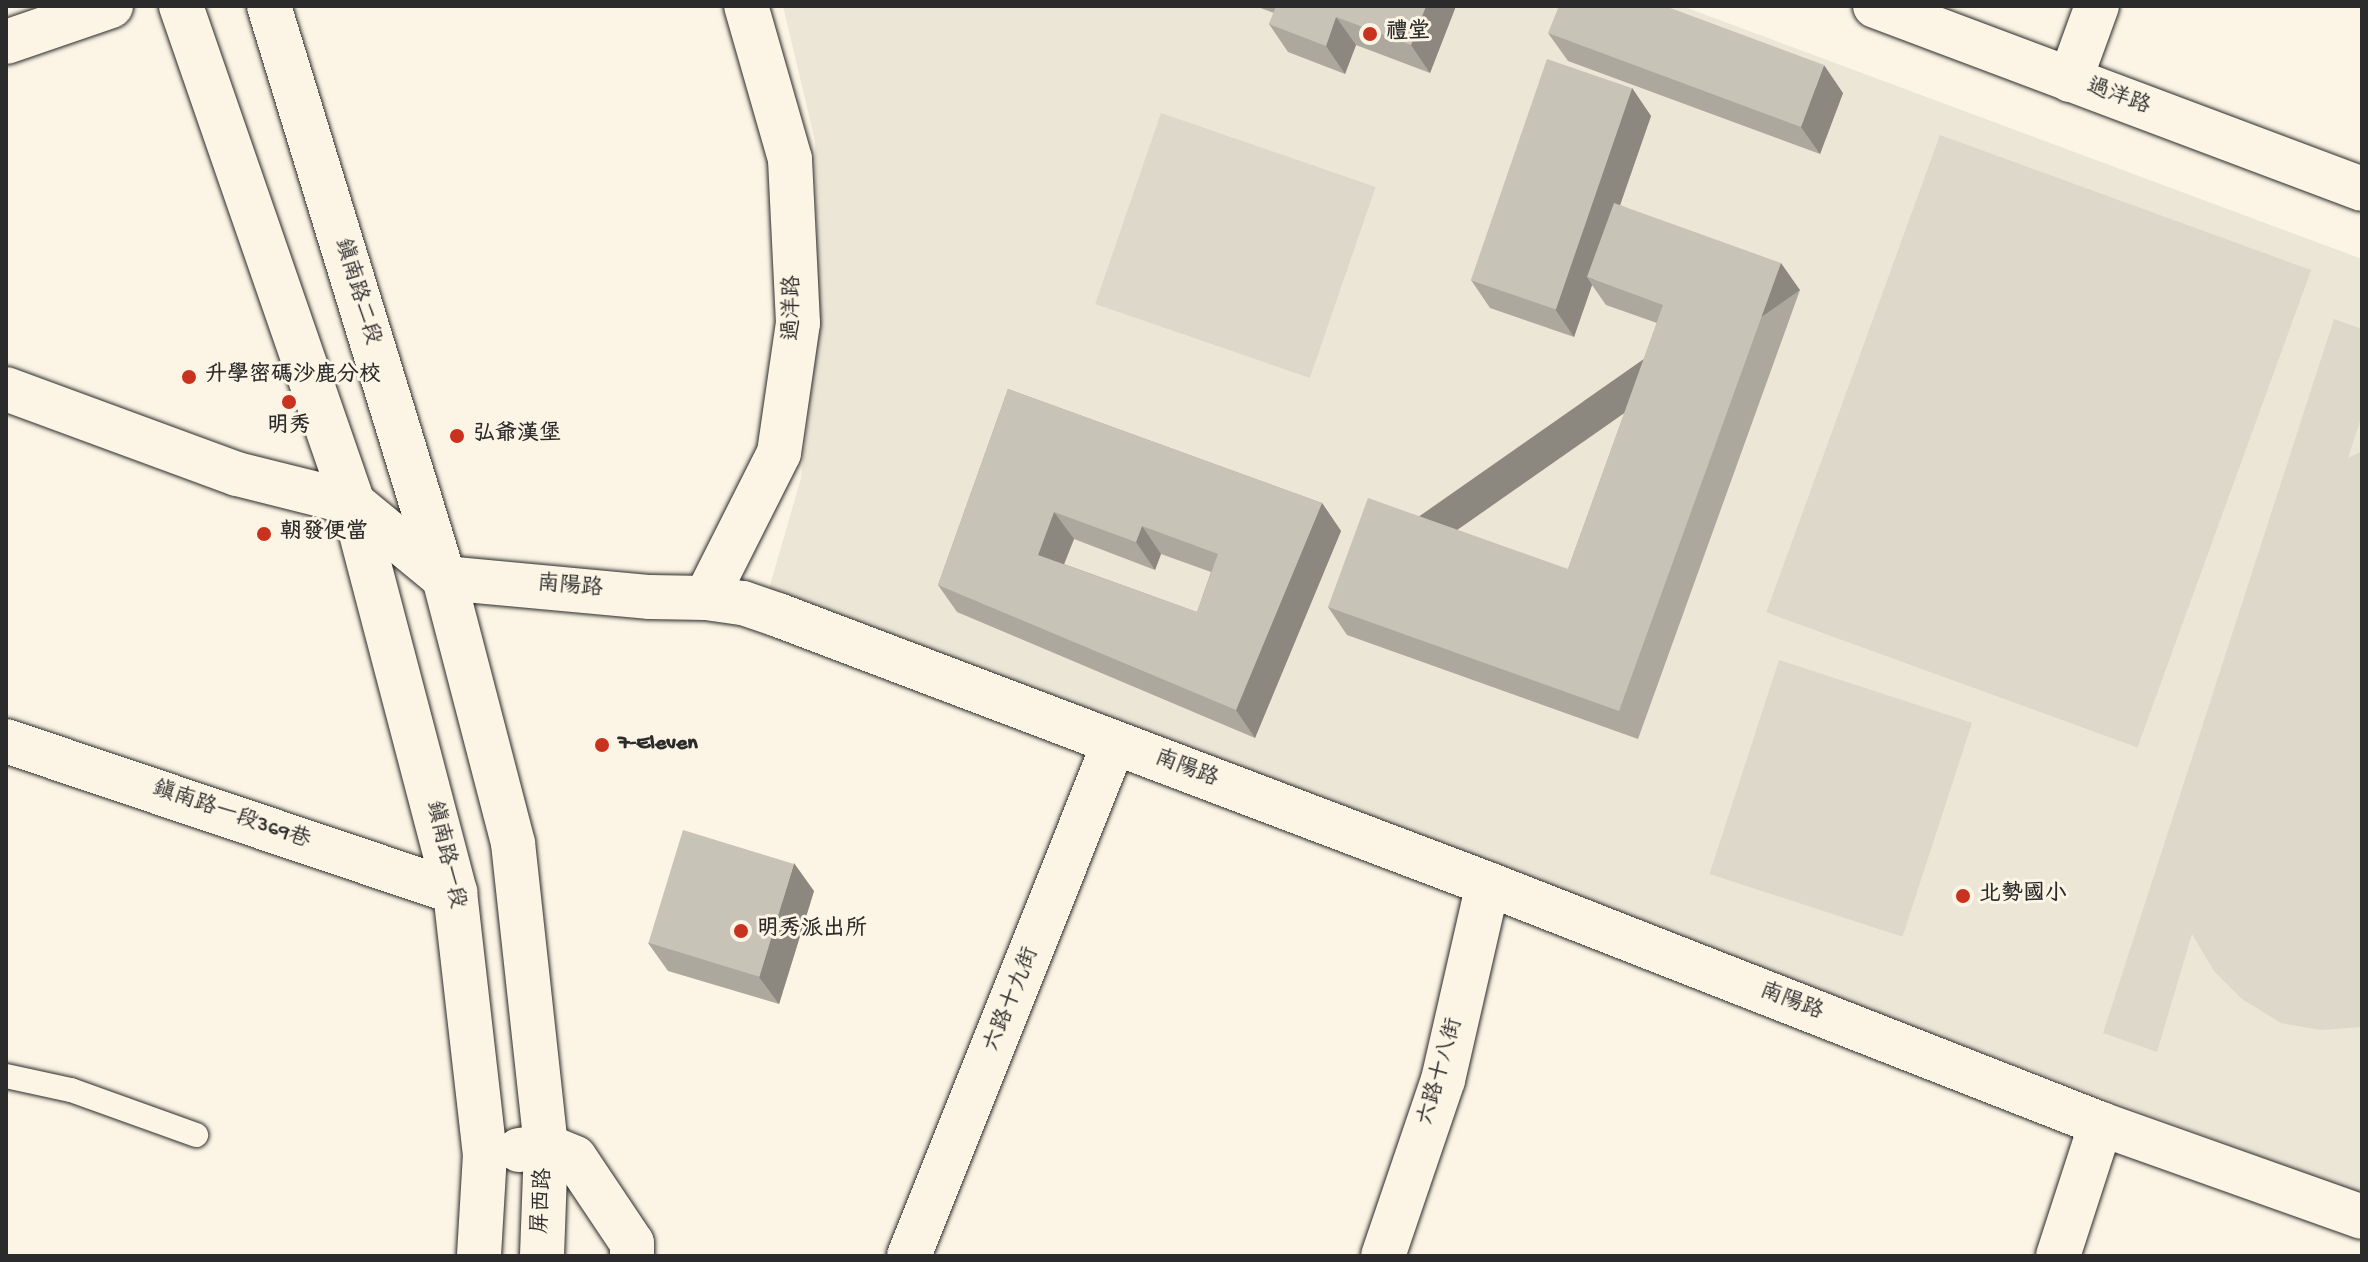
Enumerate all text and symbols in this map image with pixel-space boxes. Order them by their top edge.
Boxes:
place label: 禮堂 [1386,21,1430,47]
marker: 禮堂 [1361,25,1379,43]
street label: 過洋路 [2082,74,2154,122]
street label: 鎮南路二段 [327,236,385,348]
street label: 過洋路 [780,275,808,341]
place label: 升學密碼沙鹿分校 [205,364,381,390]
marker: 升學密碼沙鹿分校 [180,368,198,386]
marker: 明秀 [280,393,298,411]
place label: 明秀 [267,415,311,441]
place label: 弘爺漢堡 [473,423,561,449]
marker: 弘爺漢堡 [448,427,466,445]
place label: 朝發便當 [280,521,368,547]
marker: 朝發便當 [255,525,273,543]
street label: 南陽路 [536,572,604,604]
place label: 7-Eleven [618,732,698,758]
marker: 7-Eleven [593,736,611,754]
street label: 南陽路 [1150,746,1222,794]
street label: 鎮南路一段369巷 [148,777,314,855]
street label: 鎮南路一段 [419,798,469,912]
place label: 北勢國小 [1979,883,2067,909]
marker: 北勢國小 [1954,887,1972,905]
place label: 明秀派出所 [757,918,867,944]
marker: 明秀派出所 [732,922,750,940]
street label: 六路十九街 [980,944,1046,1056]
street label: 南陽路 [1755,979,1827,1027]
street label: 六路十八街 [1414,1015,1470,1129]
street label: 屏西路 [529,1167,559,1235]

